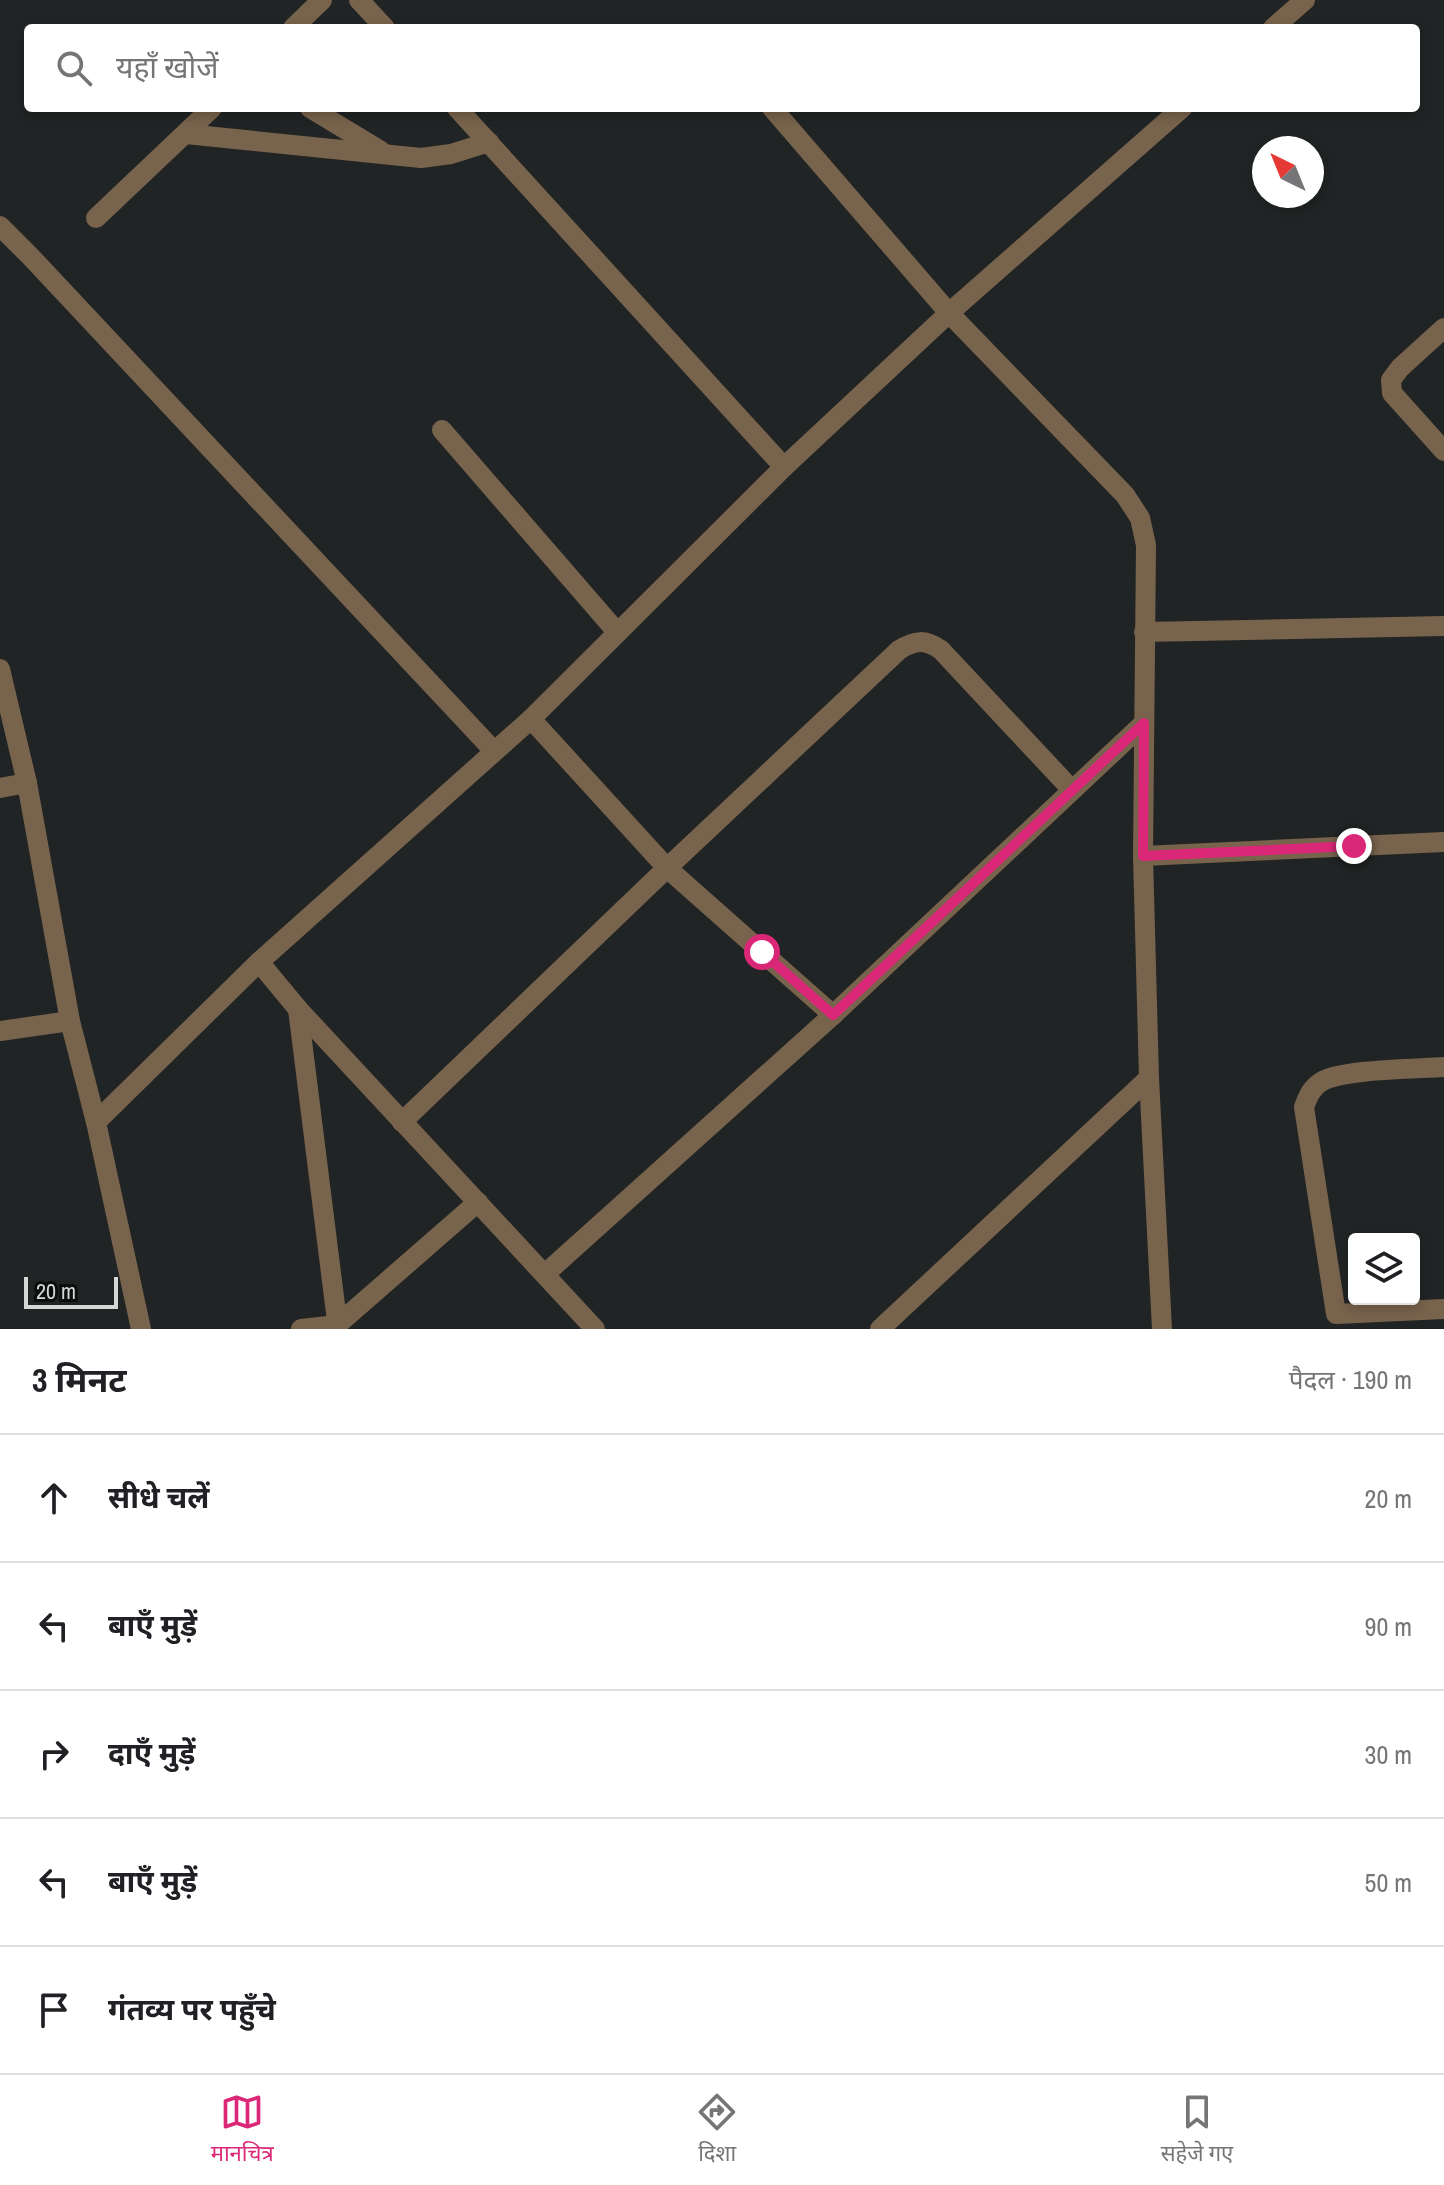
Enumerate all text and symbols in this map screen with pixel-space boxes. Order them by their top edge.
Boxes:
search box [24,24,1420,112]
icon: search [52,46,96,90]
text: यहाँ खोजें [116,47,219,87]
north arrow [1252,136,1324,208]
route end [1336,828,1372,864]
route start [744,934,780,970]
map controls [1348,1233,1420,1305]
button: layers [1348,1233,1420,1305]
scale bar [24,1273,118,1309]
text: 20 m [36,1276,76,1306]
text: 3 मिनट [32,1357,127,1403]
text: पैदल · 190 m [1289,1362,1412,1397]
icon: ahead [32,1476,76,1520]
text: सीधे चलें [108,1477,209,1517]
text: 20 m [1365,1481,1412,1516]
icon: left [32,1604,76,1648]
text: बाएँ मुड़ें [108,1605,197,1645]
text: 90 m [1365,1609,1412,1644]
icon: right [32,1732,76,1776]
text: दाएँ मुड़ें [108,1733,195,1773]
text: 30 m [1365,1737,1412,1772]
icon: left [32,1860,76,1904]
text: बाएँ मुड़ें [108,1861,197,1901]
text: 50 m [1365,1865,1412,1900]
icon: arrive [32,1988,76,2032]
text: गंतव्य पर पहुँचे [108,1989,276,2029]
tab: मानचित्र [211,2090,274,2170]
tab: दिशा [695,2090,739,2170]
tab: सहेजे गए [1161,2090,1233,2170]

